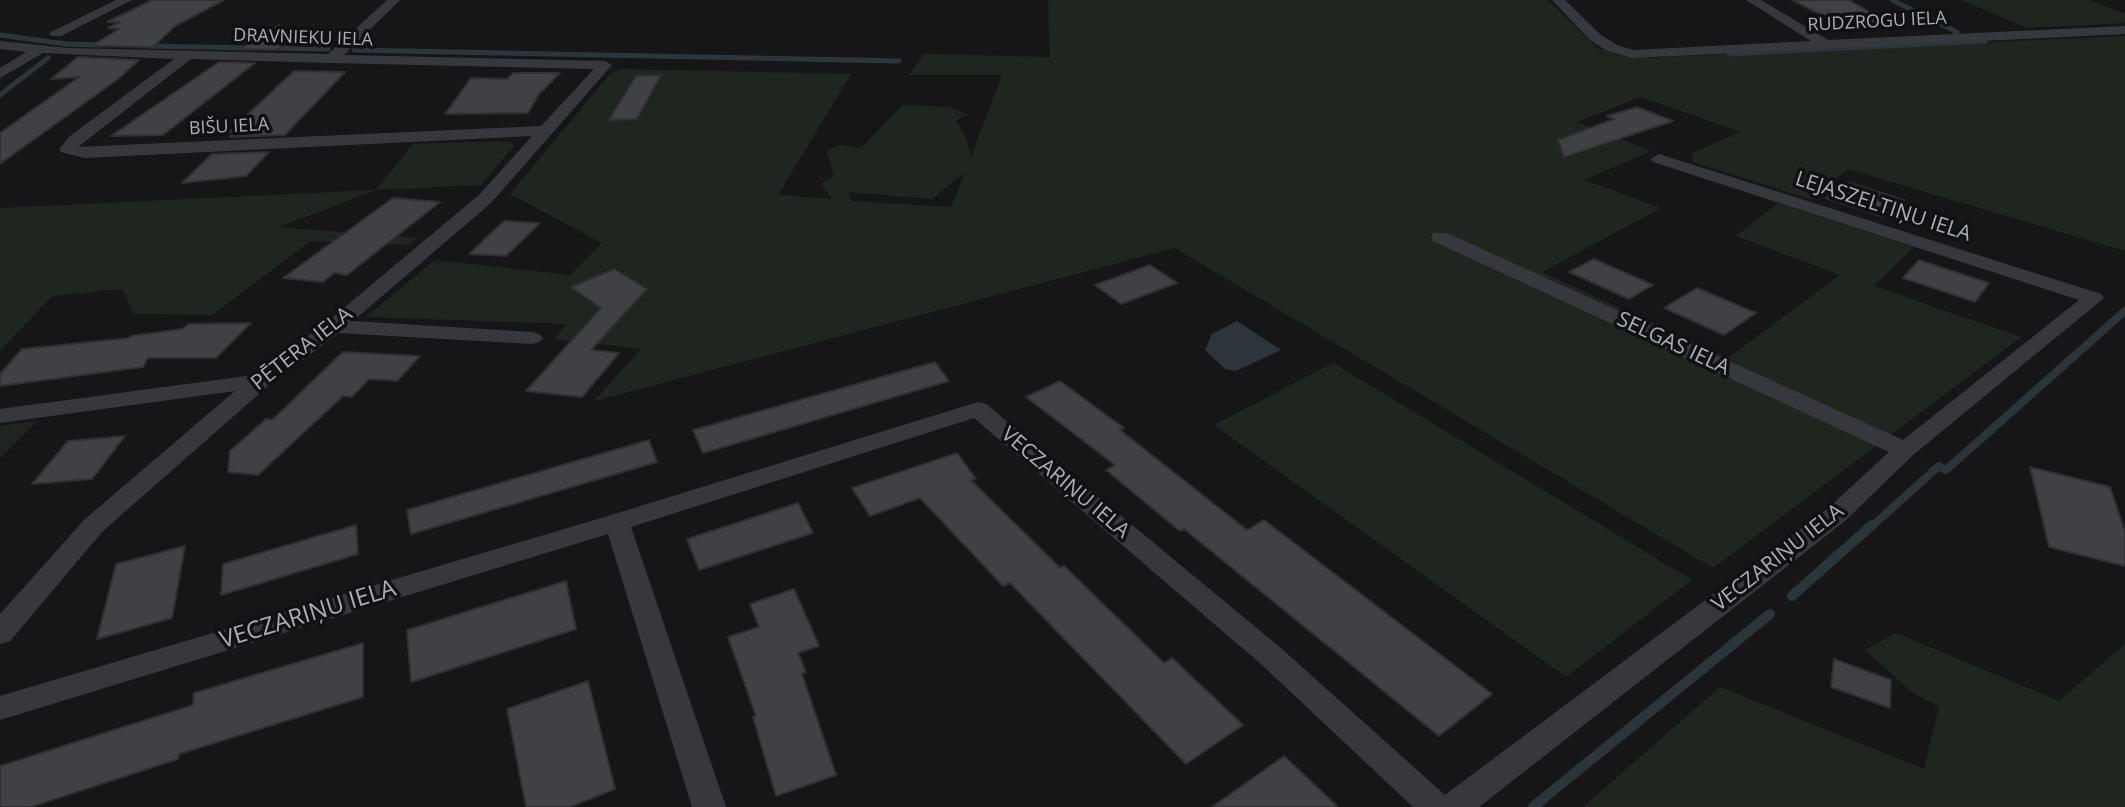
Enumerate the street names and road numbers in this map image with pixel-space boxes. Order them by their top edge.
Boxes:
street label: RUDZROGU IELA [1807,8,1947,36]
street label: DRAVNIEKU IELA [233,25,373,51]
street label: BIŠU IELA [188,114,270,140]
street label: LEJASZELTIŅU IELA [1792,167,1974,247]
street label: PĒTERA IELA [247,302,357,396]
street label: SELGAS IELA [1613,307,1733,381]
street label: VECZARIŅU IELA [996,422,1134,544]
street label: VECZARIŅU IELA [1707,499,1849,617]
street label: VECZARIŅU IELA [216,575,400,655]

